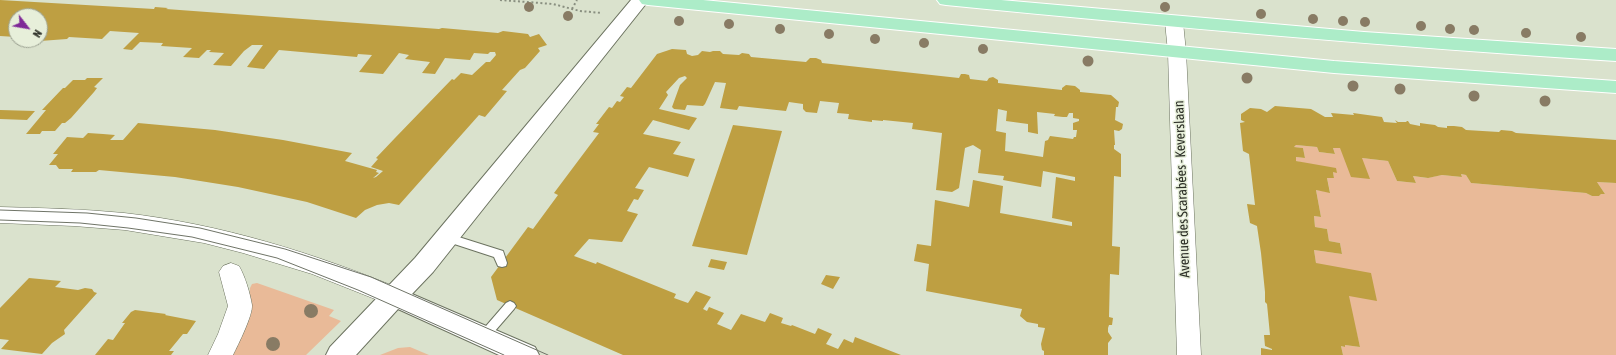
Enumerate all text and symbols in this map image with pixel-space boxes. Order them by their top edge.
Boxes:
north arrow [8,8,48,48]
text: N [31,28,44,40]
street label: Avenue des Scarabées - Keverslaan [1171,100,1193,278]

